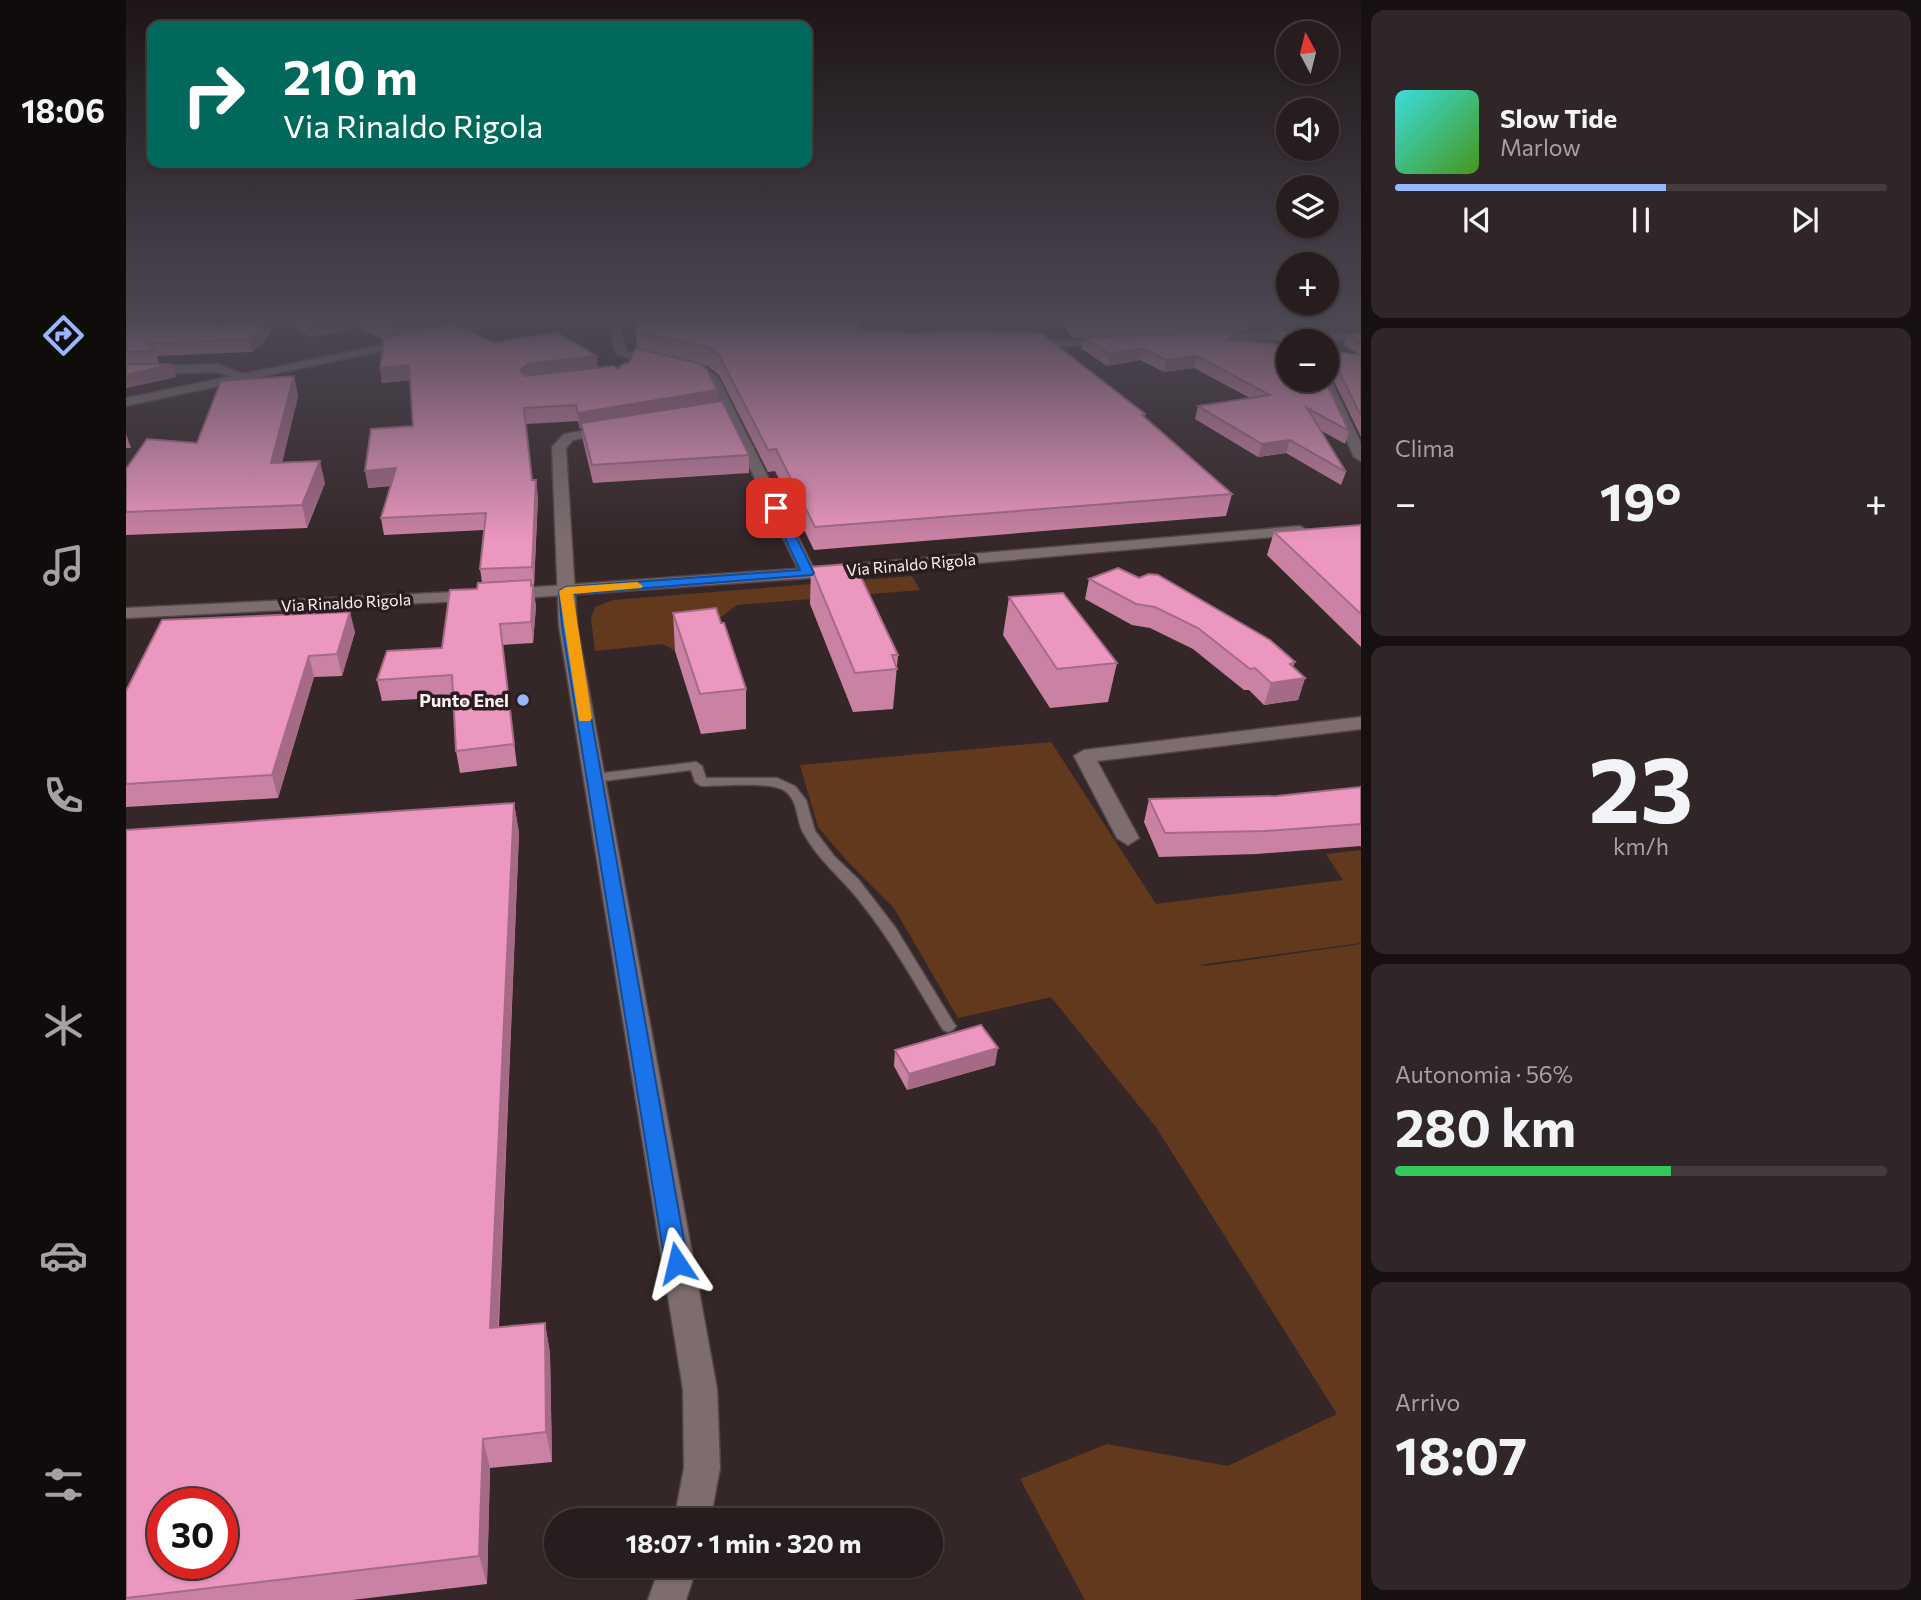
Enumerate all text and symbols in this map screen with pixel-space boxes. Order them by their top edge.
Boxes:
north arrow [1276,21,1339,84]
map controls [1276,21,1339,392]
text: 210 m [283,45,418,105]
icon: right [168,49,259,140]
text: 18:06 [21,90,105,130]
button: sound [1276,98,1339,161]
text: Slow Tide [1500,102,1617,133]
text: Via Rinaldo Rigola [283,105,543,145]
text: Marlow [1500,133,1581,161]
button: layers [1276,175,1339,238]
icon: previous [1458,201,1496,239]
icon: pause [1622,201,1660,239]
icon: next [1786,201,1824,239]
button: + [1276,252,1339,315]
icon: directions [39,311,88,360]
button: − [1276,329,1339,392]
text: Clima [1395,434,1455,462]
text: 19° [1600,468,1681,532]
pin [746,478,806,538]
text: − [1395,478,1417,525]
text: + [1865,478,1887,525]
icon: arrive [757,489,795,527]
icon: music [39,541,88,590]
street label: Via Rinaldo Rigola [845,549,977,579]
street label: Via Rinaldo Rigola [281,589,411,615]
place label: Punto Enel [419,689,509,711]
marker: Punto Enel [515,692,531,708]
text: 23 [1589,730,1693,842]
icon: phone [39,771,88,820]
text: km/h [1613,832,1669,860]
icon: climate [39,1001,88,1050]
text: Autonomia · 56% [1395,1060,1573,1088]
text: 280 km [1395,1094,1576,1158]
position arrow [640,1226,714,1300]
icon: car [39,1231,88,1280]
text: Arrivo [1395,1388,1460,1416]
text: 18:07 [1395,1422,1527,1486]
icon: filters [39,1460,88,1509]
speed limit sign: 30 [147,1488,238,1579]
text: 18:07 · 1 min · 320 m [626,1527,861,1558]

